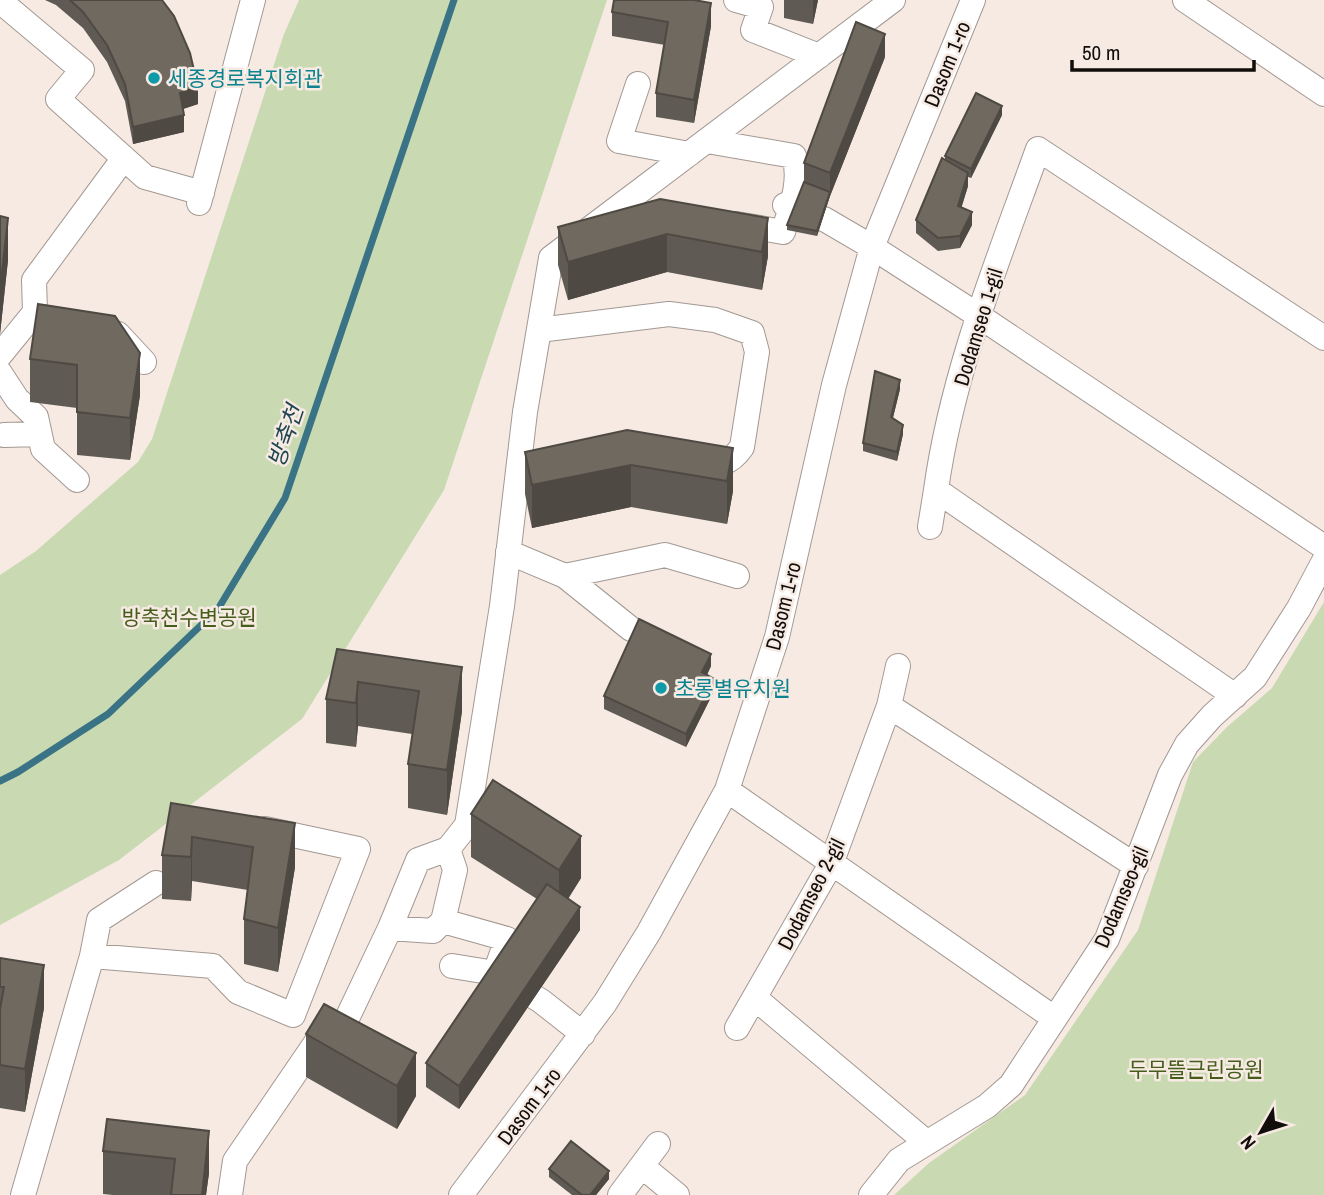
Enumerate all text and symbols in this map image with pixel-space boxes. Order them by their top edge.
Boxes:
street label: Dasom 1-ro [917,17,977,111]
scale bar [1072,28,1254,72]
text: 50 m [1082,38,1120,67]
place label: 세종경로복지회관 [168,64,323,93]
marker: 세종경로복지회관 [146,70,162,86]
street label: Dodamseo 1-gil [946,265,1010,389]
water label: 방축천 [260,398,311,471]
street label: Dasom 1-ro [758,559,808,653]
park label: 방축천수변공원 [121,603,257,632]
place label: 초롱별유치원 [675,674,791,703]
marker: 초롱별유치원 [653,680,669,696]
street label: Dodamseo 2-gil [770,833,852,955]
street label: Dodamseo-gil [1087,842,1155,952]
park label: 두무뜰근린공원 [1128,1055,1264,1084]
street label: Dasom 1-ro [490,1061,568,1151]
north arrow [1226,1097,1296,1167]
text: N [1234,1130,1261,1155]

